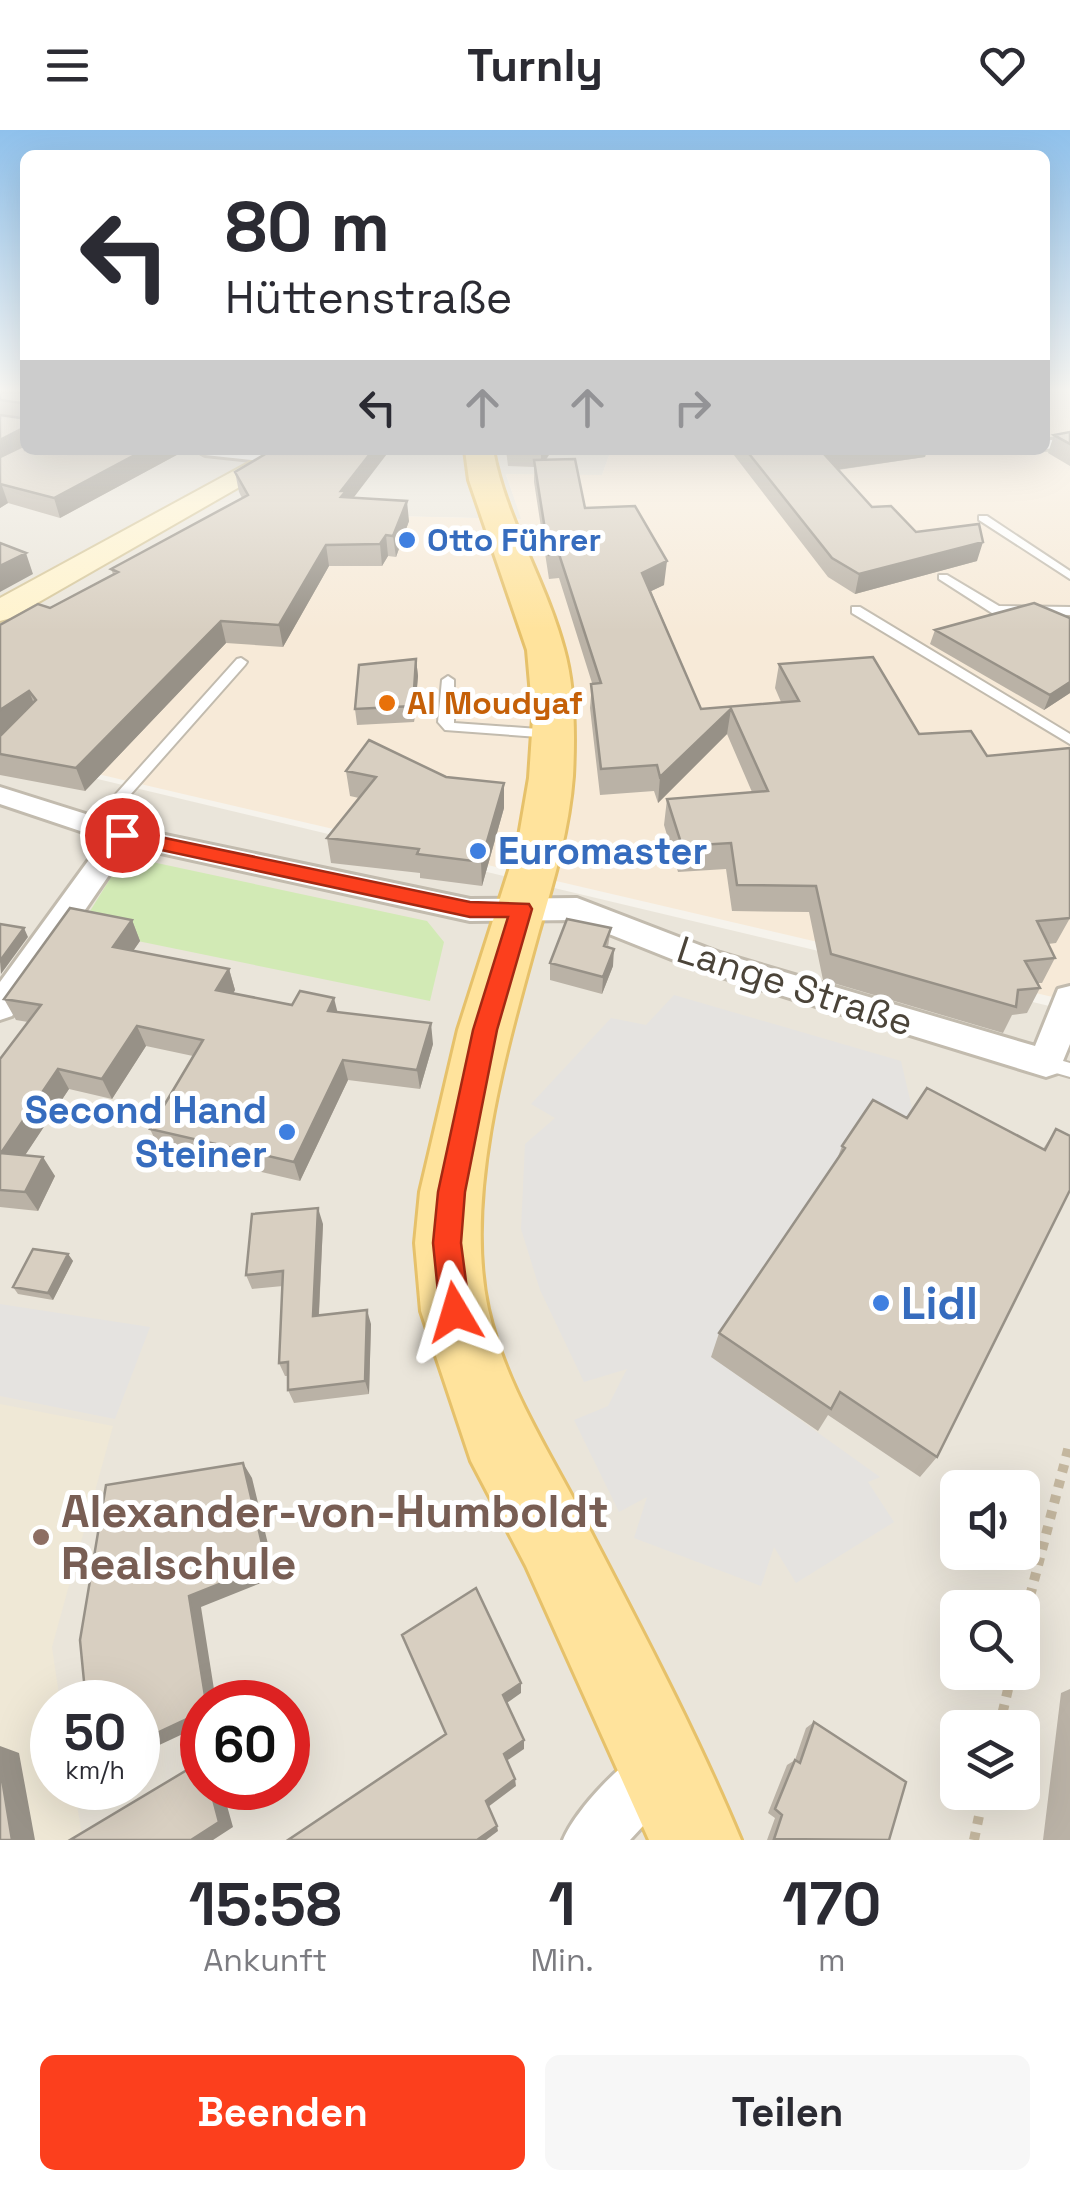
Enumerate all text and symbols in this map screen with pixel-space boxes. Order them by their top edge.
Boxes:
text: Turnly [467,37,603,94]
icon: menu [40,38,95,93]
icon: heart [975,38,1030,93]
text: 80 m [225,182,390,271]
icon: left [60,190,190,320]
text: Hüttenstraße [225,269,512,326]
icon: left [350,380,405,435]
icon: ahead [455,380,510,435]
icon: ahead [560,380,615,435]
icon: right [665,380,720,435]
place label: Otto Führer [427,520,601,560]
marker: Otto Führer [396,529,418,551]
place label: Al Moudyaf [407,683,583,723]
marker: Al Moudyaf [376,692,398,714]
pin [80,793,165,878]
icon: arrive [95,808,150,863]
place label: Euromaster [498,827,708,875]
marker: Euromaster [467,840,489,862]
street label: Lange Straße [671,925,919,1047]
place label: Second Hand Steiner [25,1086,267,1178]
marker: Second Hand Steiner [276,1121,298,1143]
position arrow [403,1260,507,1364]
place label: Lidl [901,1275,978,1332]
marker: Lidl [870,1292,892,1314]
map controls [940,1470,1040,1810]
button: sound [940,1470,1040,1570]
place label: Alexander-von-Humboldt Realschule [61,1483,609,1592]
marker: Alexander-von-Humboldt Realschule [30,1526,52,1548]
button: search [940,1590,1040,1690]
speed limit sign: 60 [180,1680,310,1810]
text: 50 [64,1701,126,1765]
button: layers [940,1710,1040,1810]
text: km/h [65,1754,125,1786]
text: 15:58 [189,1866,342,1943]
text: 1 [548,1866,576,1943]
text: 170 [782,1866,881,1943]
text: Ankunft [203,1940,327,1980]
text: Min. [530,1940,594,1980]
text: m [818,1940,846,1980]
button: Beenden [40,2055,525,2170]
button: Teilen [545,2055,1030,2170]

